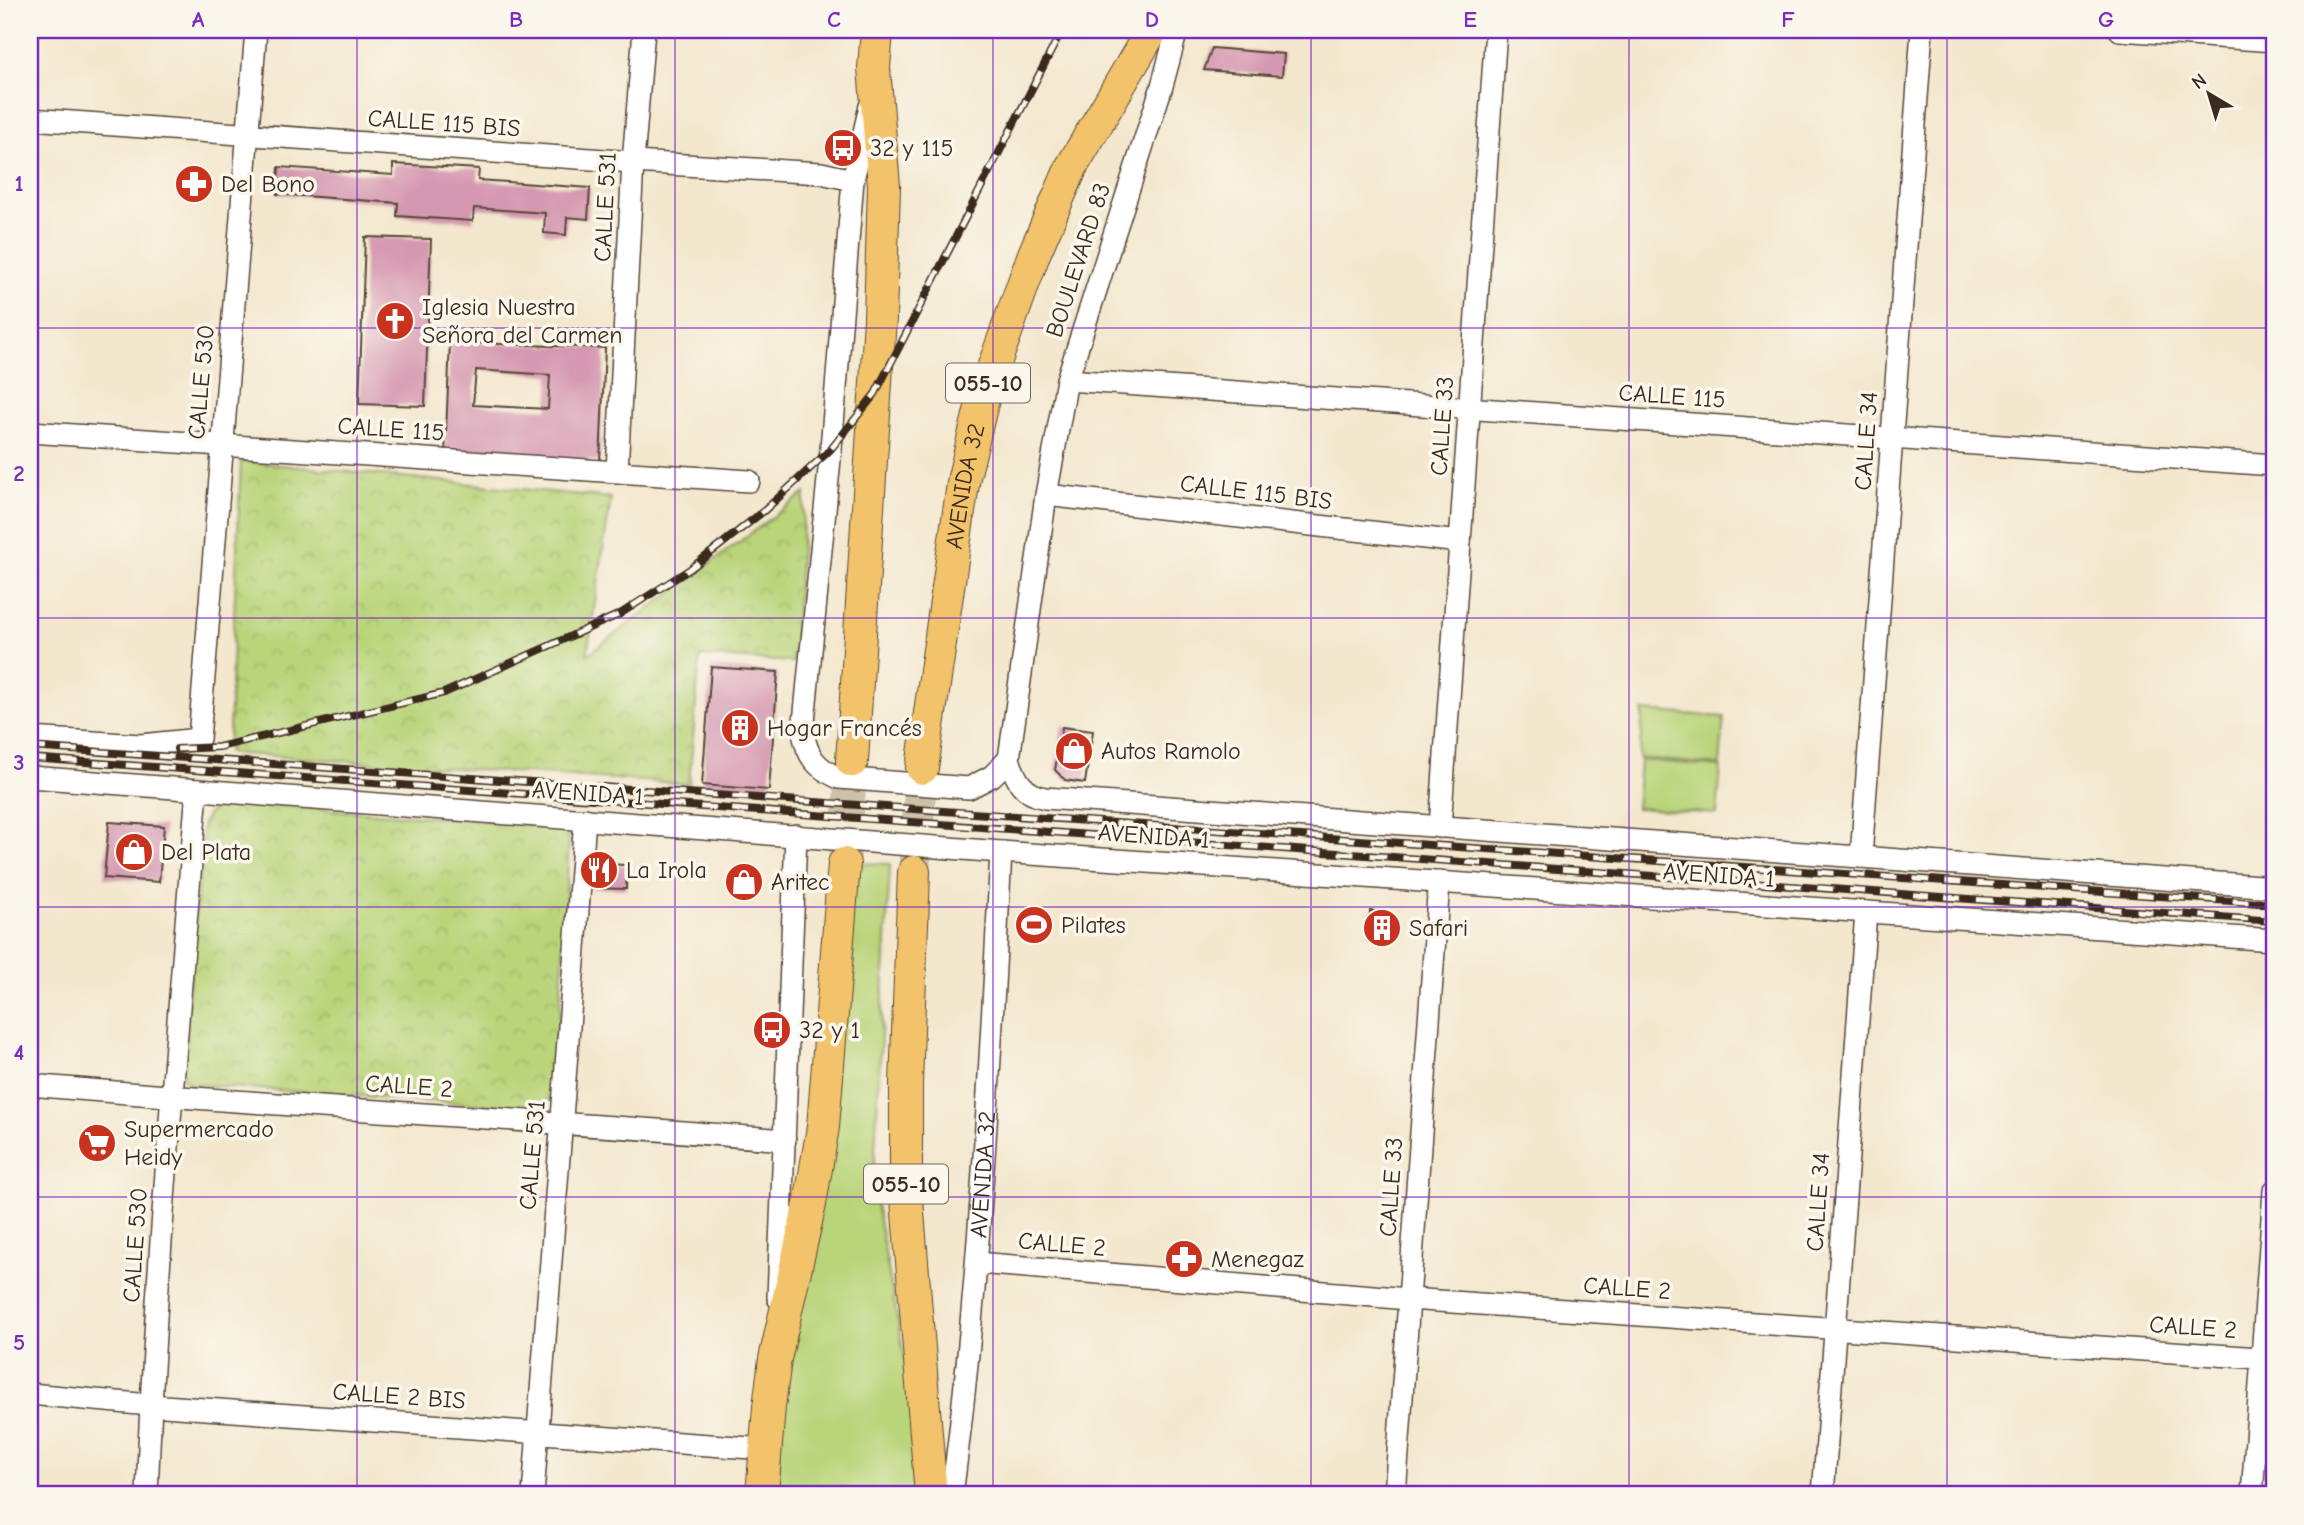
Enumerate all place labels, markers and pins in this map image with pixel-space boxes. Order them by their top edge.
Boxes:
bus stop icon: 32 y 115 [822,127,864,169]
place label: 32 y 115 [870,134,953,162]
pharmacy icon: Del Bono [173,163,215,205]
place label: Del Bono [221,170,315,198]
place label: Iglesia Nuestra Señora del Carmen [422,293,623,349]
church icon: Iglesia Nuestra Señora del Carmen [374,300,416,342]
building icon: Hogar Francés [719,707,761,749]
place label: Hogar Francés [767,714,922,742]
shop icon: Autos Ramolo [1053,730,1095,772]
place label: Autos Ramolo [1101,737,1241,765]
shop icon: Del Plata [113,831,155,873]
place label: Del Plata [161,838,251,866]
restaurant icon: La Irola [578,849,620,891]
place label: La Irola [626,856,707,884]
shop icon: Aritec [723,861,765,903]
place label: Aritec [771,868,830,896]
sports icon: Pilates [1013,904,1055,946]
building icon: Safari [1361,907,1403,949]
place label: Pilates [1061,911,1126,939]
place label: Safari [1409,914,1468,942]
bus stop icon: 32 y 1 [751,1009,793,1051]
place label: 32 y 1 [799,1016,860,1044]
place label: Supermercado Heidy [124,1115,274,1171]
supermarket icon: Supermercado Heidy [76,1122,118,1164]
pharmacy icon: Menegaz [1163,1238,1205,1280]
place label: Menegaz [1211,1245,1305,1273]

